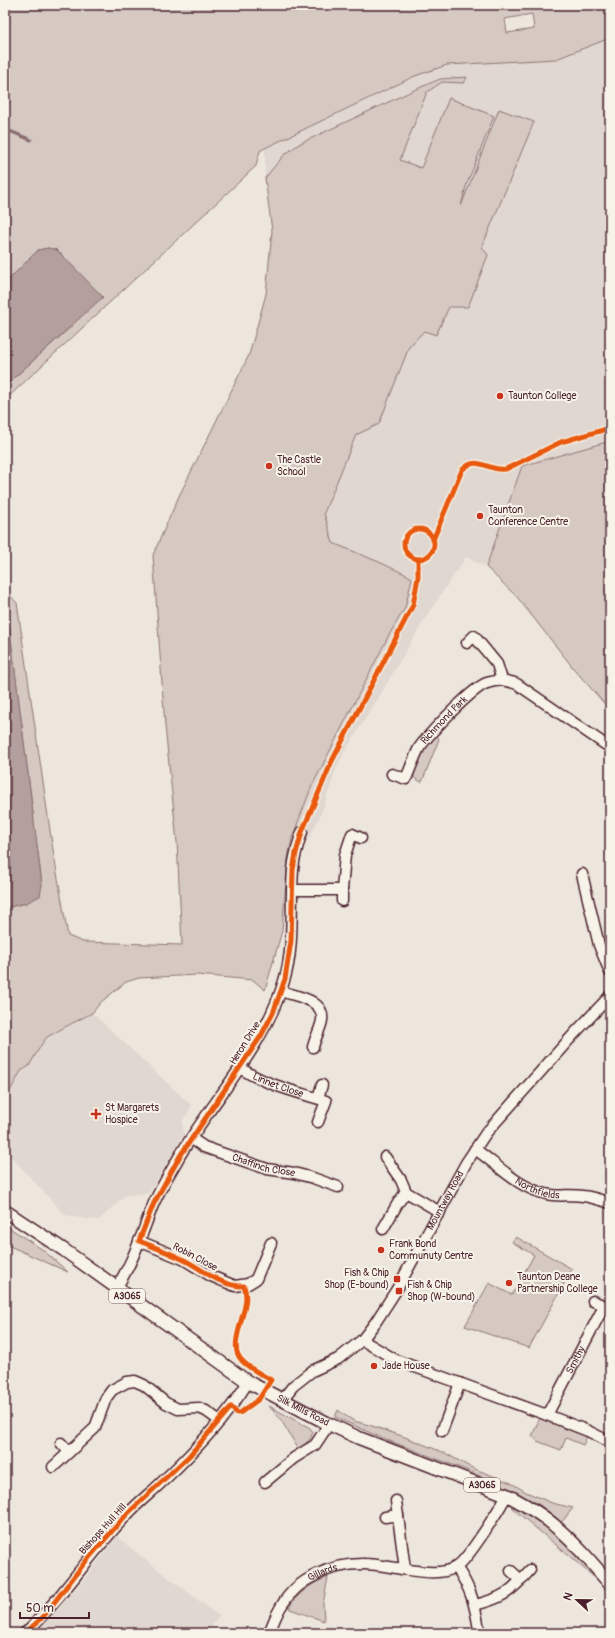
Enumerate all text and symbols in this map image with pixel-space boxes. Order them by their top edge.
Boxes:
place label: Taunton College [508,390,576,402]
marker: Taunton College [495,391,505,401]
place label: The Castle School [277,454,321,478]
marker: The Castle School [264,461,274,471]
place label: Taunton Conference Centre [488,504,568,528]
marker: Taunton Conference Centre [475,511,485,521]
street label: Richmond Park [418,693,471,747]
street label: Heron Drive [227,1019,263,1067]
street label: Linnet Close [251,1070,305,1100]
place label: St Margarets Hospice [105,1102,159,1126]
marker: St Margarets Hospice [90,1108,102,1120]
street label: Chaffinch Close [230,1151,296,1179]
street label: Mountway Road [424,1169,467,1232]
street label: Northfields [513,1175,560,1201]
place label: Frank Bond Communuty Centre [389,1238,473,1262]
street label: Robin Close [171,1240,219,1274]
marker: Frank Bond Communuty Centre [376,1245,386,1255]
place label: Fish & Chip Shop (E-bound) [324,1267,389,1291]
place label: Taunton Deane Partnership College [517,1271,598,1295]
marker: Fish & Chip Shop (E-bound) [392,1274,402,1284]
marker: Taunton Deane Partnership College [504,1278,514,1288]
place label: Fish & Chip Shop (W-bound) [407,1279,475,1303]
marker: Fish & Chip Shop (W-bound) [394,1286,404,1296]
road number: A3065 [109,1289,145,1303]
street label: Smithy [564,1344,588,1376]
place label: Jade House [382,1360,430,1372]
marker: Jade House [369,1361,379,1371]
street label: Silk Mills Road [275,1392,331,1429]
road number: A3065 [464,1478,500,1492]
street label: Bishops Hull Hill [77,1501,129,1557]
street label: Gillards [306,1561,339,1584]
north arrow [557,1580,597,1620]
text: N [561,1590,576,1602]
scale bar [20,1594,89,1620]
text: 50 m [26,1601,54,1616]

